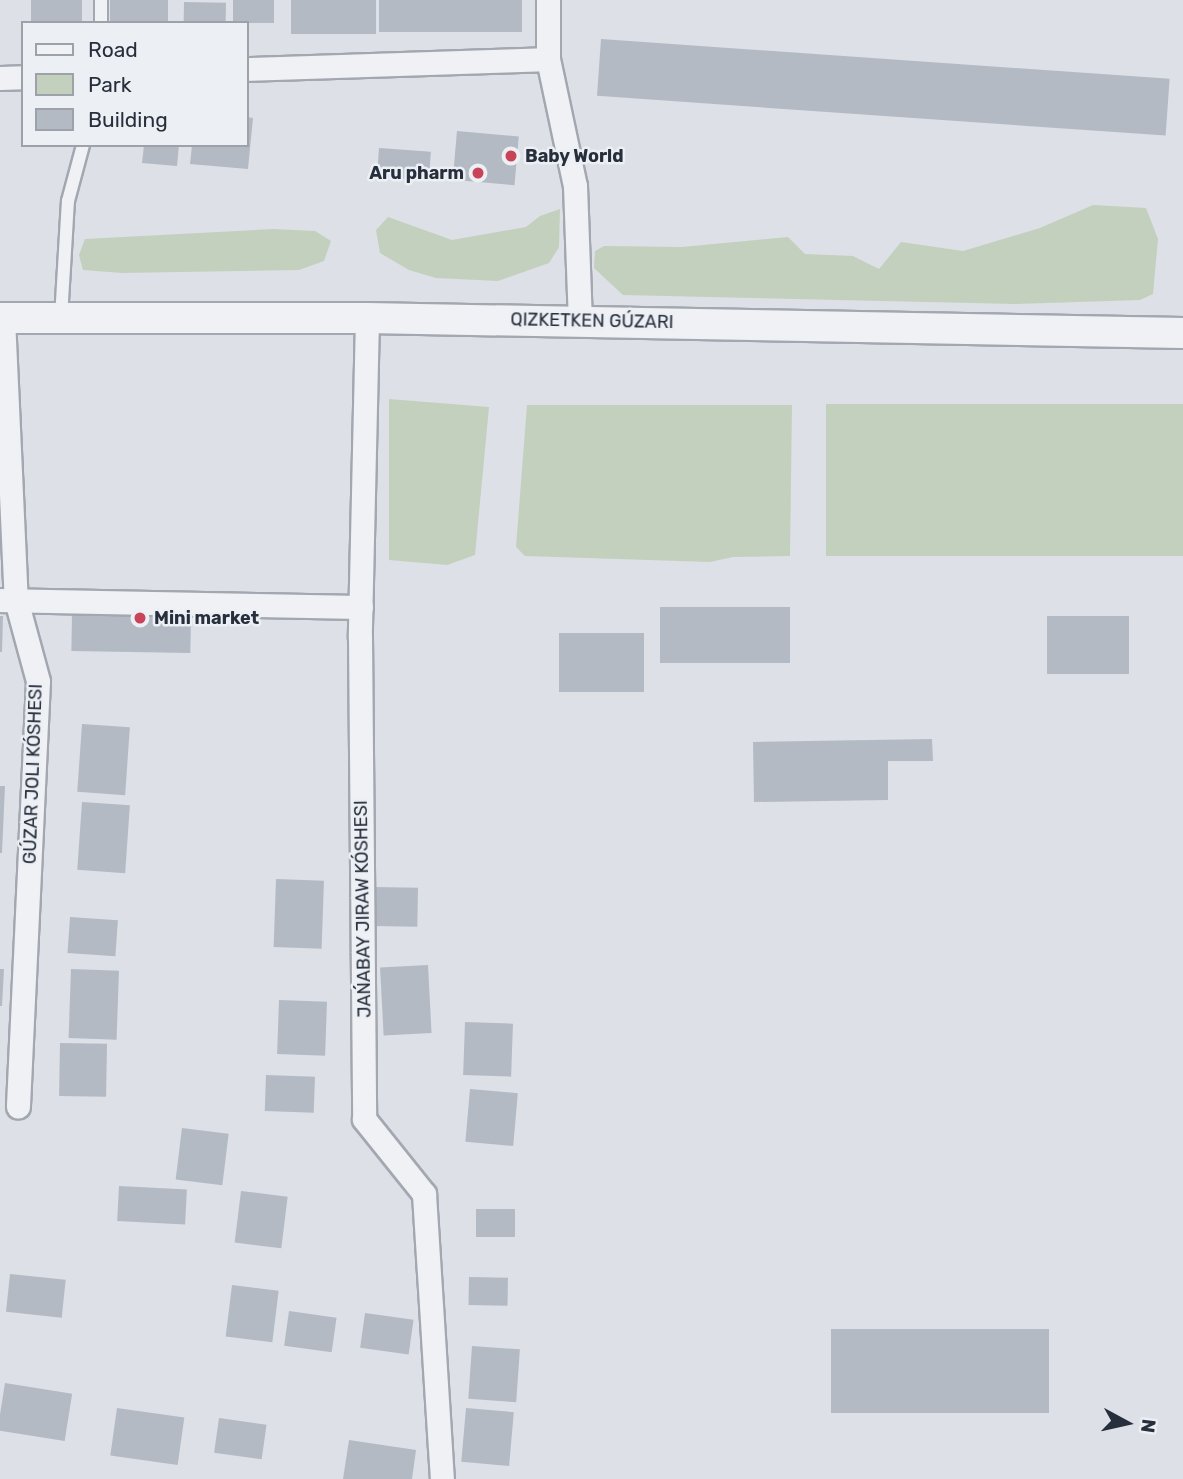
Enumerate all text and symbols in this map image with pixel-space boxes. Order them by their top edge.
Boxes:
legend [21,21,248,147]
text: Road [88,37,138,62]
text: Park [88,72,132,97]
text: Building [88,107,168,132]
place label: Baby World [525,145,624,167]
marker: Baby World [503,148,519,164]
place label: Aru pharm [369,162,464,184]
marker: Aru pharm [470,165,486,181]
street label: QIZKETKEN GÚZARI [510,309,674,333]
place label: Mini market [154,607,259,629]
marker: Mini market [132,610,148,626]
street label: GÚZAR JOLI KÓSHESI [19,683,47,865]
street label: JAŃABAY JIRAW KÓSHESI [350,800,376,1018]
north arrow [1092,1388,1162,1458]
text: N [1136,1418,1161,1434]

